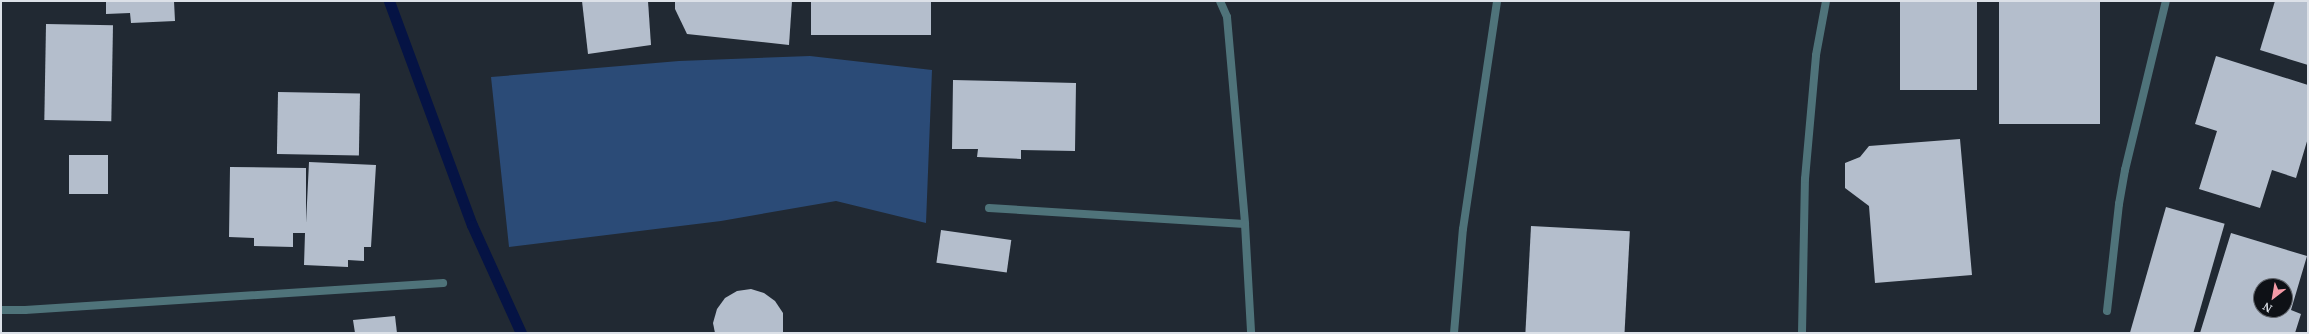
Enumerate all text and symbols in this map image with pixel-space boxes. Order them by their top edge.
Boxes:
north arrow [2253,278,2293,318]
text: N [2260,299,2275,316]

